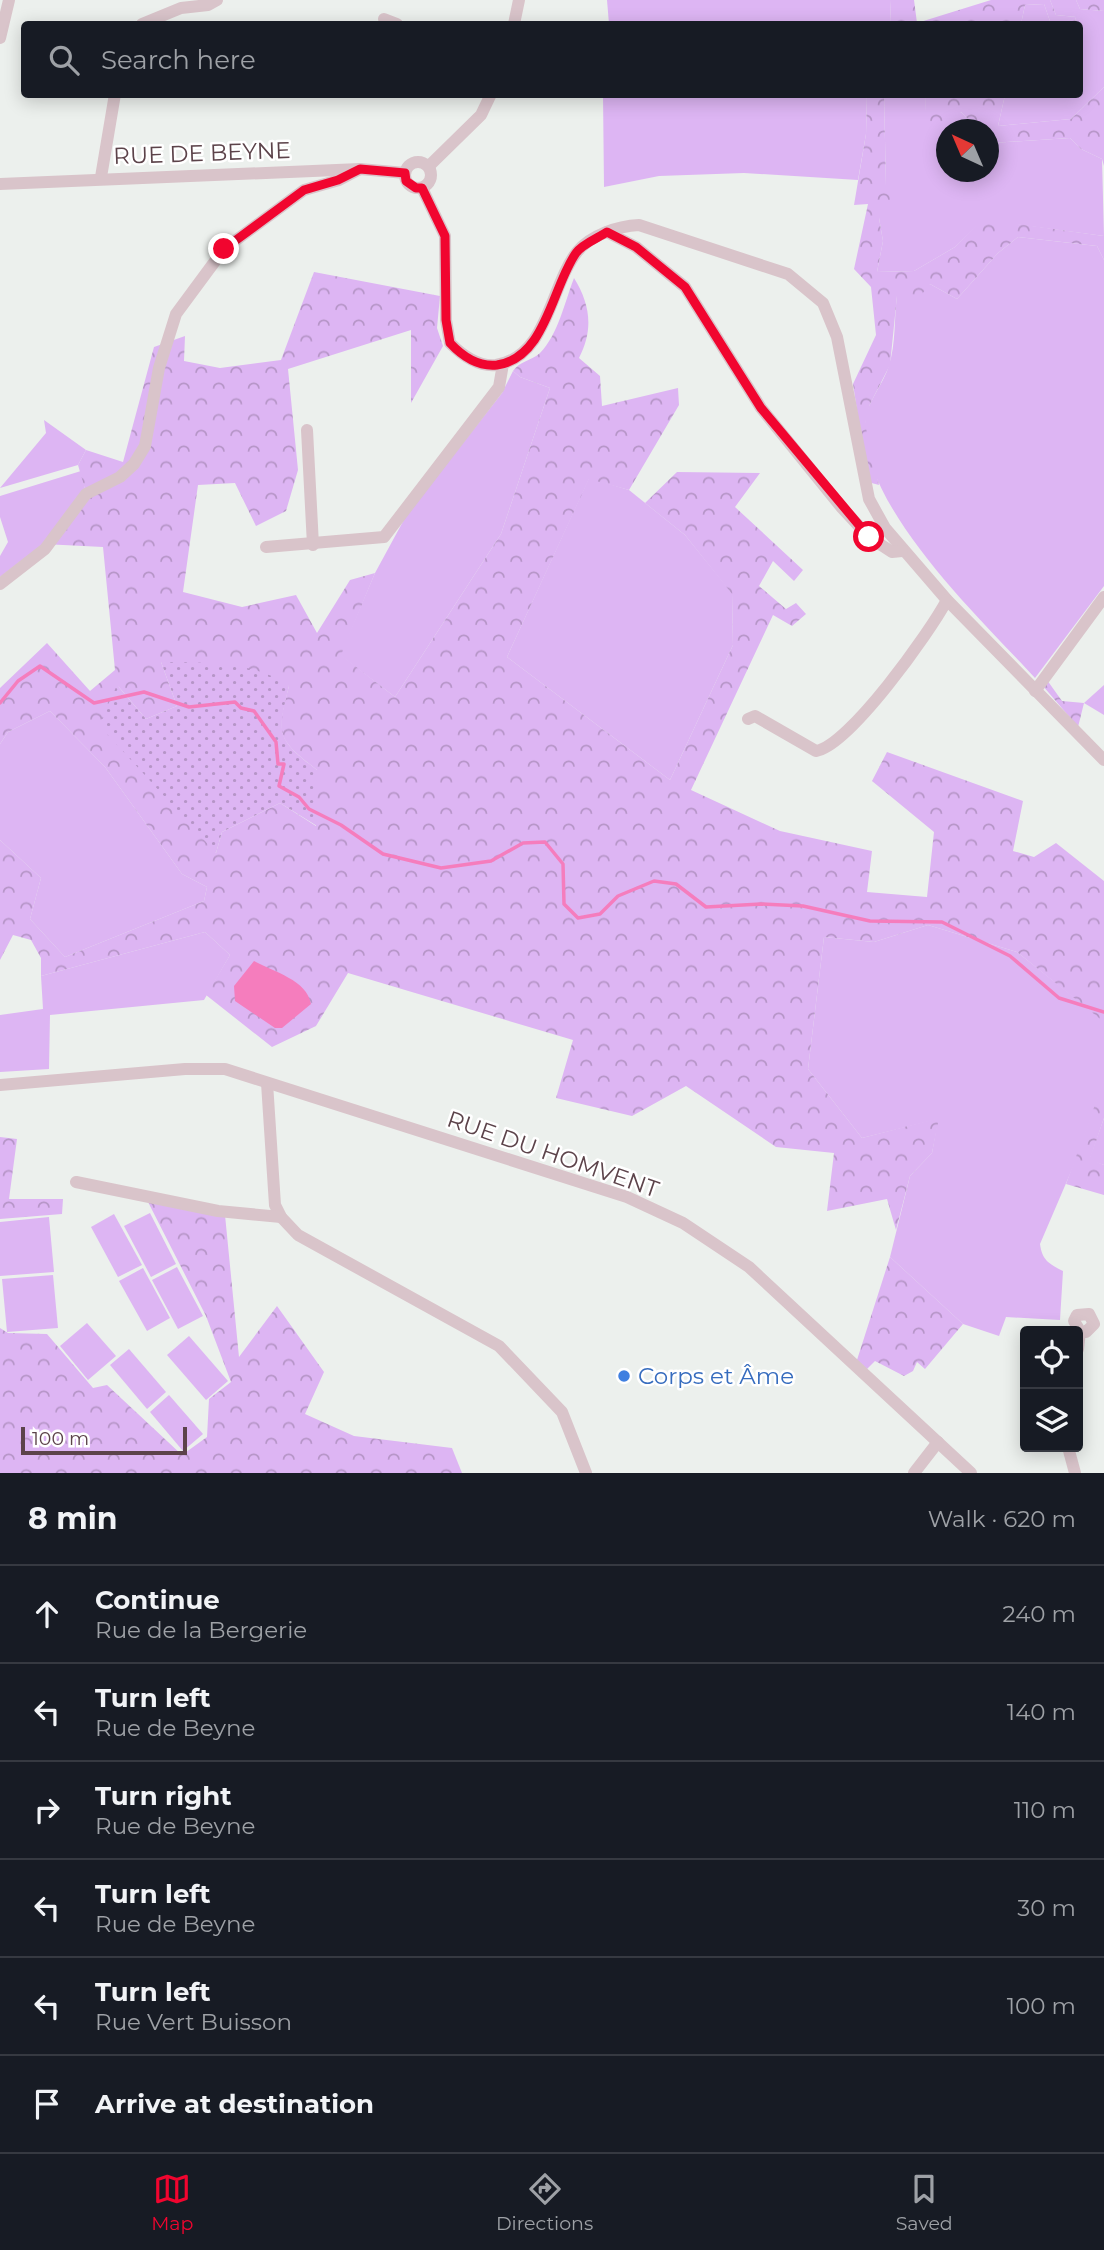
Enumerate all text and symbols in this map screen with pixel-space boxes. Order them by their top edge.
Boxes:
search box [21,21,1083,98]
icon: search [45,41,83,79]
text: Search here [101,44,256,76]
north arrow [936,119,999,182]
street label: RUE DE BEYNE [113,136,291,170]
route end [208,233,239,264]
route start [853,521,884,552]
street label: RUE DU HOMVENT [443,1105,663,1204]
map controls [1020,1326,1083,1452]
button: locate [1020,1326,1083,1389]
place label: Corps et Âme [638,1362,794,1390]
marker: Corps et Âme [616,1368,632,1384]
button: layers [1020,1389,1083,1452]
scale bar [21,1424,187,1456]
text: 100 m [32,1427,89,1450]
text: 8 min [28,1500,118,1537]
text: Walk · 620 m [928,1505,1076,1533]
text: Continue [95,1584,220,1616]
icon: ahead [28,1595,66,1633]
text: 240 m [1003,1600,1076,1628]
text: Rue de la Bergerie [95,1616,307,1644]
text: Turn left [95,1682,211,1714]
icon: left [28,1693,66,1731]
text: 140 m [1007,1698,1076,1726]
text: Rue de Beyne [95,1714,256,1742]
text: Turn right [95,1780,231,1812]
icon: right [28,1791,66,1829]
text: 110 m [1014,1796,1076,1824]
text: Rue de Beyne [95,1812,256,1840]
text: Turn left [95,1878,211,1910]
icon: left [28,1889,66,1927]
text: 30 m [1017,1894,1076,1922]
text: Rue de Beyne [95,1910,256,1938]
text: Turn left [95,1976,211,2008]
icon: left [28,1987,66,2025]
text: 100 m [1007,1992,1076,2020]
text: Rue Vert Buisson [95,2008,292,2036]
icon: arrive [28,2085,66,2123]
text: Arrive at destination [95,2088,374,2120]
tab: Map [151,2170,193,2235]
tab: Directions [496,2170,593,2235]
tab: Saved [896,2170,953,2235]

